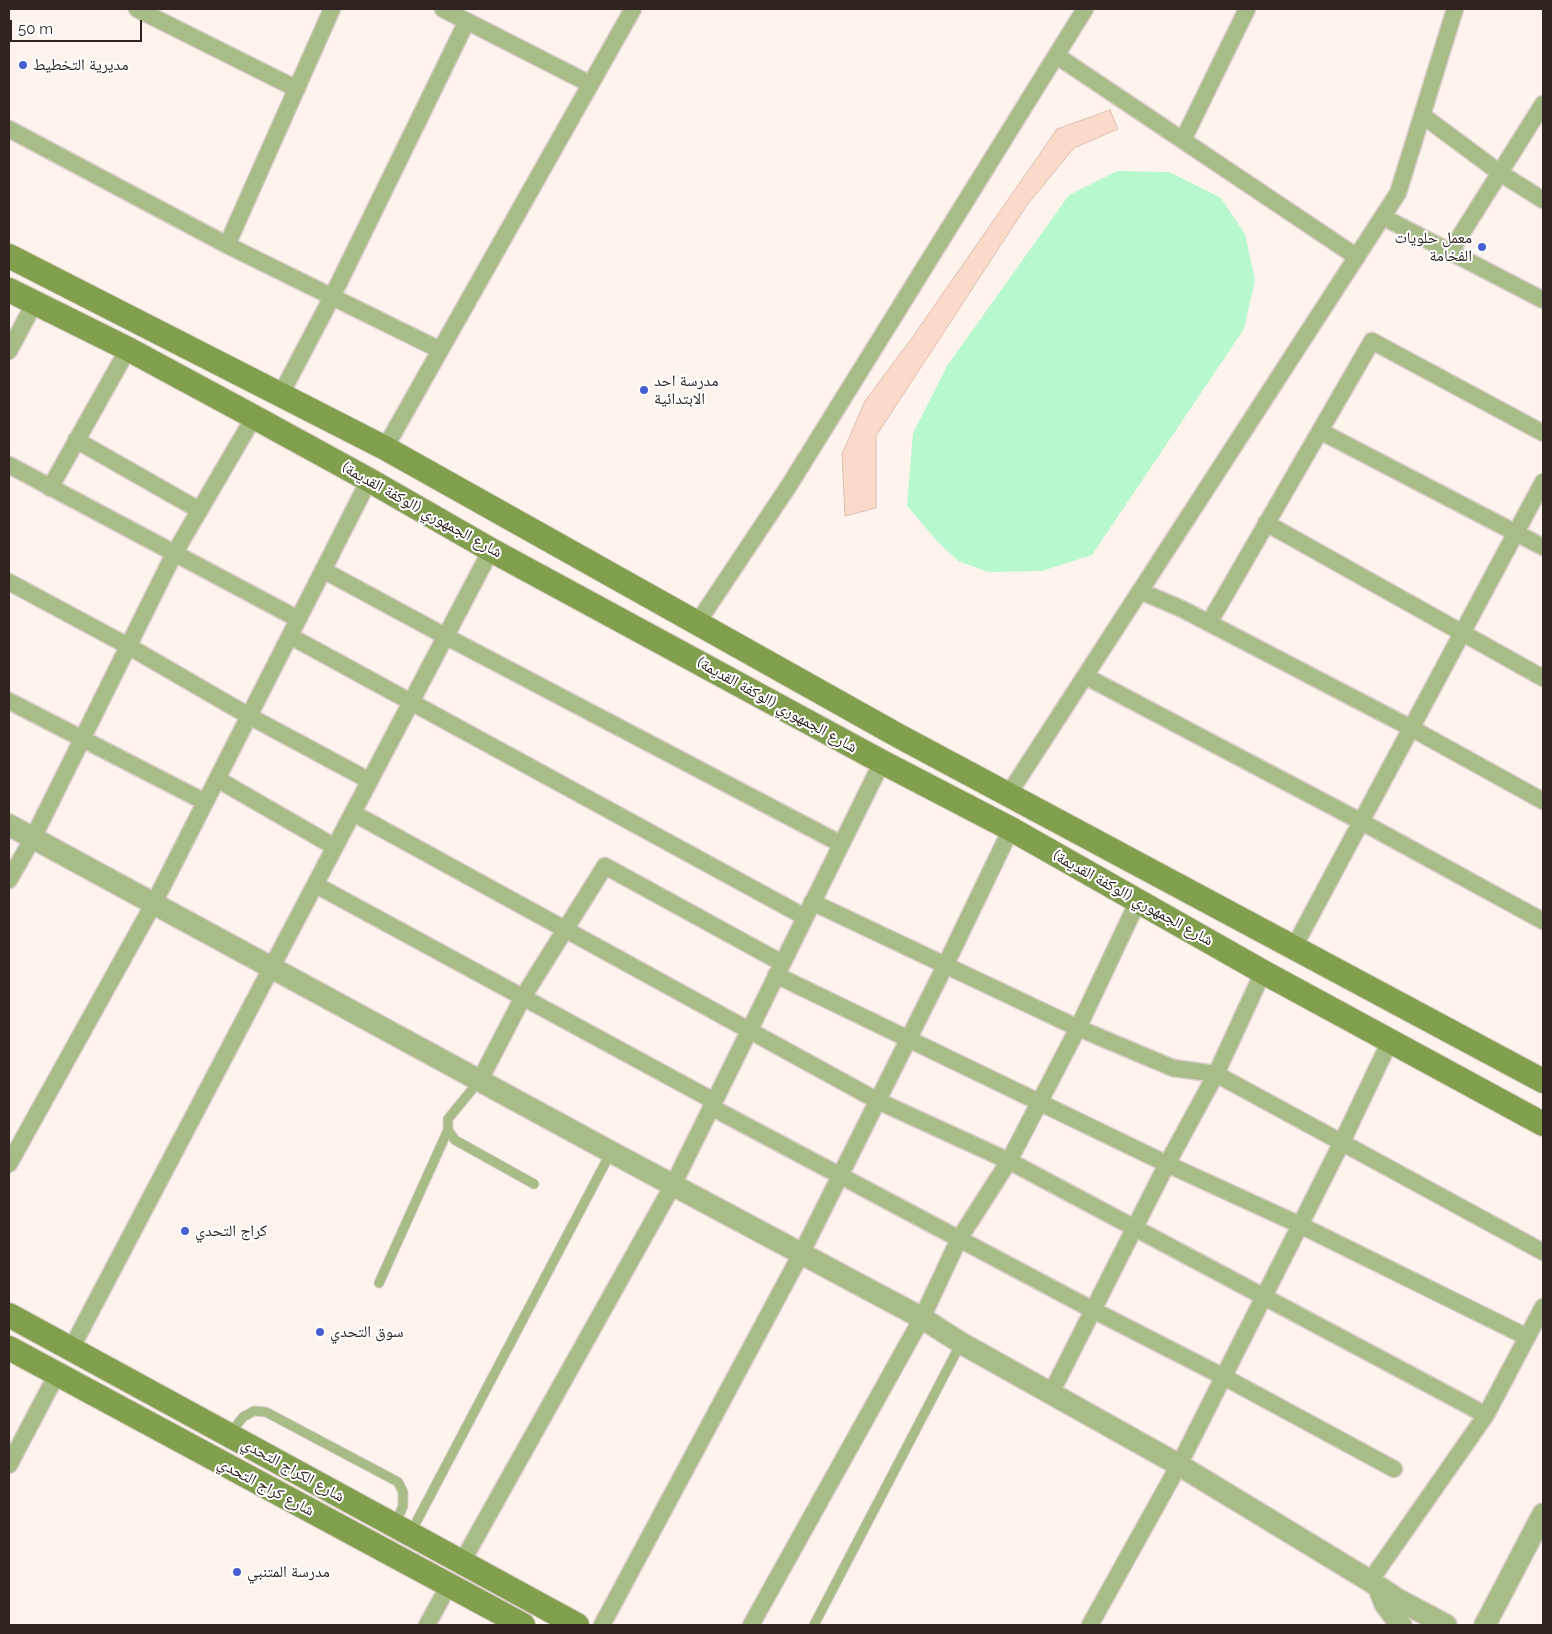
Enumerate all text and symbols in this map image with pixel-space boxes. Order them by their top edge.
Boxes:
scale bar [12,10,145,42]
text: 50 m [18,20,53,38]
place label: مديرية التخطيط [33,55,128,75]
marker: مديرية التخطيط [17,59,29,71]
place label: معمل حلويات الفخامة [1394,228,1472,266]
marker: معمل حلويات الفخامة [1476,241,1488,253]
place label: مدرسة احد الابتدائية [654,371,718,409]
marker: مدرسة احد الابتدائية [638,384,650,396]
street label: شارع الجمهوري (الوكفة القديمة) [338,458,506,562]
street label: شارع الجمهوري (الوكفة القديمة) [693,653,861,757]
street label: شارع الجمهوري (الوكفة القديمة) [1049,846,1217,950]
place label: كراج التحدي [195,1221,267,1241]
marker: كراج التحدي [179,1225,191,1237]
place label: سوق التحدي [330,1322,404,1342]
marker: سوق التحدي [314,1326,326,1338]
street label: شارع الكراج التحدي [238,1434,348,1506]
street label: شارع كراج التحدي [214,1453,318,1521]
place label: مدرسة المتنبي [247,1562,330,1582]
marker: مدرسة المتنبي [231,1566,243,1578]

